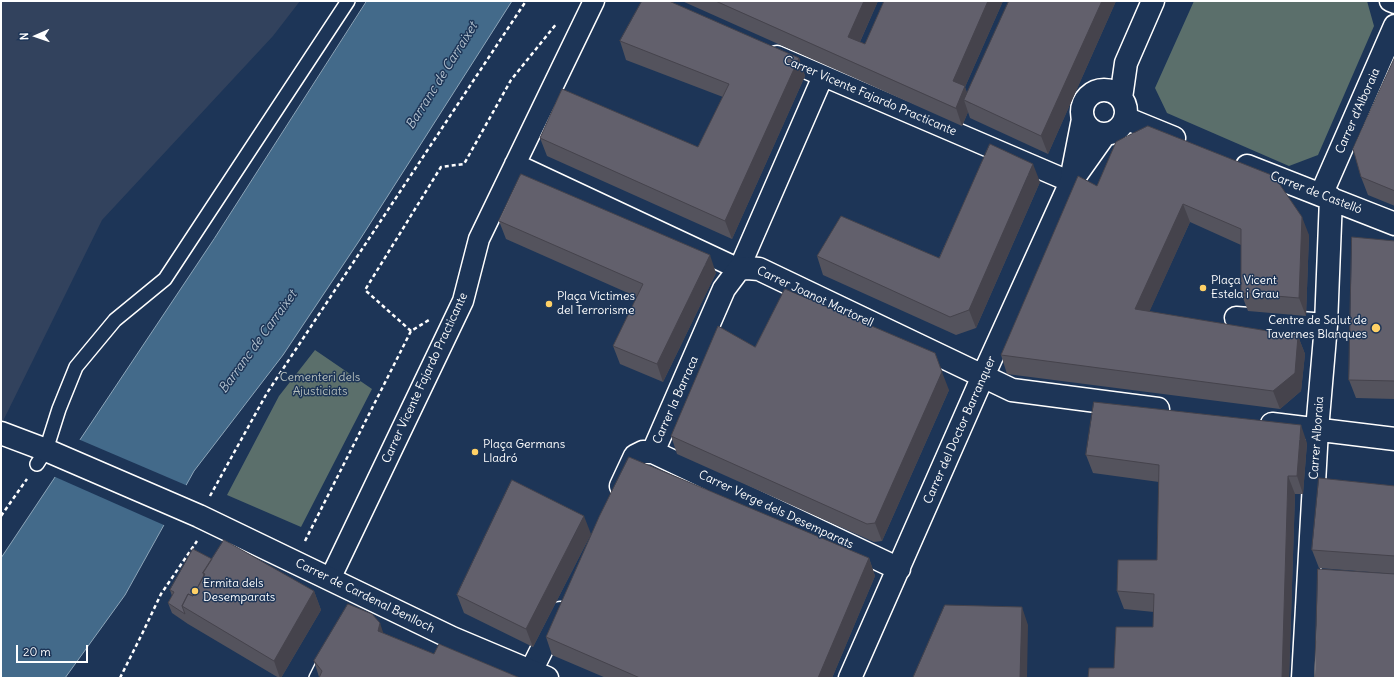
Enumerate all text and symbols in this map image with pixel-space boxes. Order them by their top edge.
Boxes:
north arrow [16,16,56,56]
water label: Barranc de Carraixet [403,20,481,132]
text: N [17,32,31,40]
street label: Carrer Vicente Fajardo Practicante [781,53,959,139]
street label: Carrer d'Alboraia [1333,66,1383,156]
street label: Carrer de Castelló [1268,169,1364,217]
street label: Carrer Joanot Martorell [754,264,876,330]
place label: Plaça Vicent Estela i Grau [1211,274,1279,302]
marker: Plaça Vicent Estela i Grau [1198,283,1208,293]
water label: Barranc de Carraixet [216,288,300,396]
street label: Carrer Vicente Fajardo Practicante [379,290,471,466]
place label: Plaça Víctimes del Terrorisme [557,290,635,318]
marker: Plaça Víctimes del Terrorisme [544,299,554,309]
place label: Centre de Salut de Tavernes Blanques [1266,314,1367,342]
marker: Centre de Salut de Tavernes Blanques [1370,322,1382,334]
street label: Carrer la Barraca [650,354,702,446]
street label: Carrer del Doctor Barranquer [921,354,999,506]
park label: Cementeri dels Ajusticiats [280,371,360,399]
street label: Carrer Alboraia [1307,396,1327,480]
place label: Plaça Germans Lladró [483,438,565,466]
marker: Plaça Germans Lladró [470,447,480,457]
street label: Carrer Verge dels Desemparats [696,468,856,552]
street label: Carrer de Cardenal Benlloch [293,556,437,636]
place label: Ermita dels Desemparats [203,577,275,605]
marker: Ermita dels Desemparats [190,586,200,596]
scale bar [18,637,90,663]
text: 20 m [23,644,51,659]

